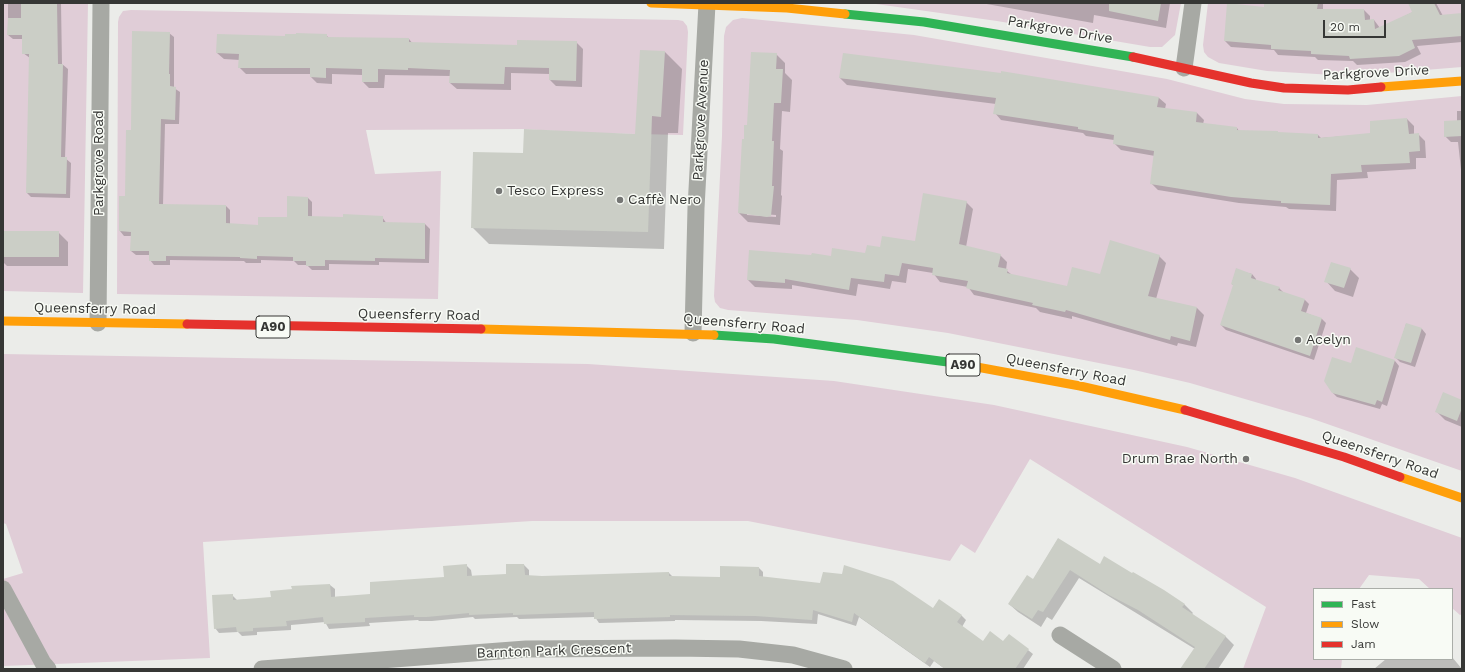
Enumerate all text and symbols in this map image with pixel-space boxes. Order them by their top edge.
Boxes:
street label: Parkgrove Drive [1006,12,1114,48]
scale bar [1325,12,1388,38]
text: 20 m [1330,20,1360,34]
street label: Parkgrove Avenue [689,59,713,181]
street label: Parkgrove Drive [1322,62,1430,84]
street label: Parkgrove Road [91,110,107,216]
place label: Tesco Express [507,183,604,199]
marker: Tesco Express [494,186,504,196]
place label: Caffè Nero [628,192,701,208]
marker: Caffè Nero [615,195,625,205]
street label: Queensferry Road [34,300,156,318]
street label: Queensferry Road [358,306,480,324]
street label: Queensferry Road [682,310,806,338]
road number: A90 [256,316,290,338]
place label: Acelyn [1306,332,1351,348]
marker: Acelyn [1293,335,1303,345]
street label: Queensferry Road [1004,350,1128,390]
road number: A90 [946,354,980,376]
street label: Queensferry Road [1319,427,1441,483]
place label: Drum Brae North [1122,451,1238,467]
marker: Drum Brae North [1241,454,1251,464]
legend [1313,588,1453,660]
text: Fast [1351,597,1376,611]
text: Slow [1351,617,1379,631]
text: Jam [1351,637,1376,651]
street label: Barnton Park Crescent [476,640,632,662]

